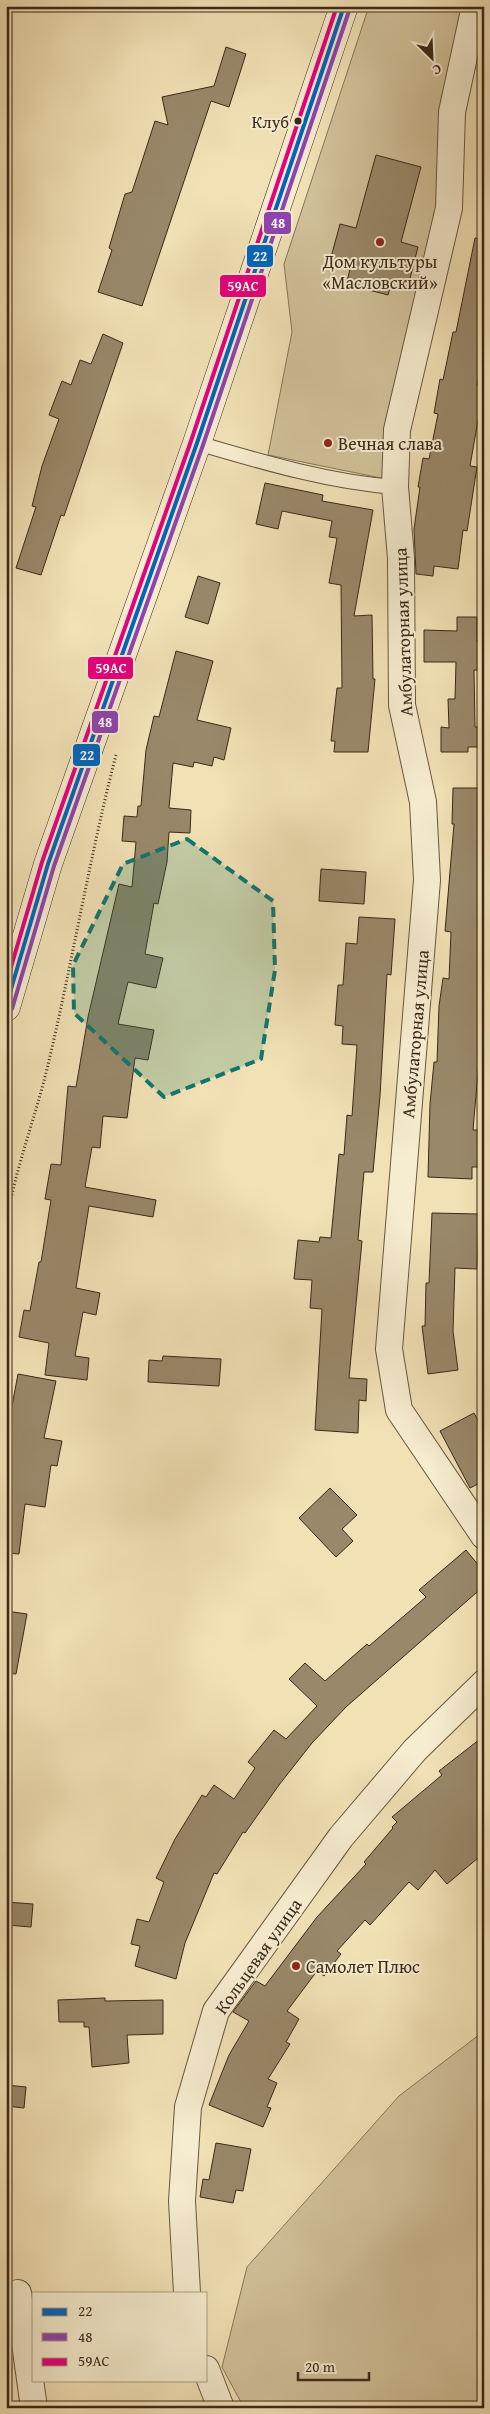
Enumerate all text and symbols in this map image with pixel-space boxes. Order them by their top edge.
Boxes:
north arrow [408,32,458,82]
text: С [430,59,445,81]
place label: Клуб [252,109,289,134]
marker: Клуб [293,116,303,126]
line badge: 48 [263,211,292,235]
text: 48 [271,213,285,233]
marker: Дом культуры «Масловский» [374,236,386,248]
line badge: 22 [246,244,274,268]
text: 22 [253,246,267,266]
place label: Дом культуры «Масловский» [322,248,438,296]
line badge: 59АС [219,274,267,298]
text: 59АС [227,276,259,296]
place label: Вечная слава [338,430,443,457]
marker: Вечная слава [322,437,334,449]
street label: Амбулаторная улица [387,547,419,717]
line badge: 59АС [87,656,134,680]
text: 59АС [95,658,127,678]
line badge: 48 [91,710,119,734]
text: 48 [98,712,112,732]
line badge: 22 [72,743,101,767]
text: 22 [80,745,94,765]
street label: Амбулаторная улица [394,948,436,1119]
street label: Кольцевая улица [208,1892,308,2020]
place label: Самолет Плюс [306,1953,420,1980]
marker: Самолет Плюс [290,1960,302,1972]
legend [32,2292,208,2382]
text: 22 [78,2300,92,2321]
text: 48 [78,2326,92,2347]
scale bar [298,2349,369,2381]
text: 59АС [78,2350,110,2371]
text: 20 m [305,2356,336,2377]

